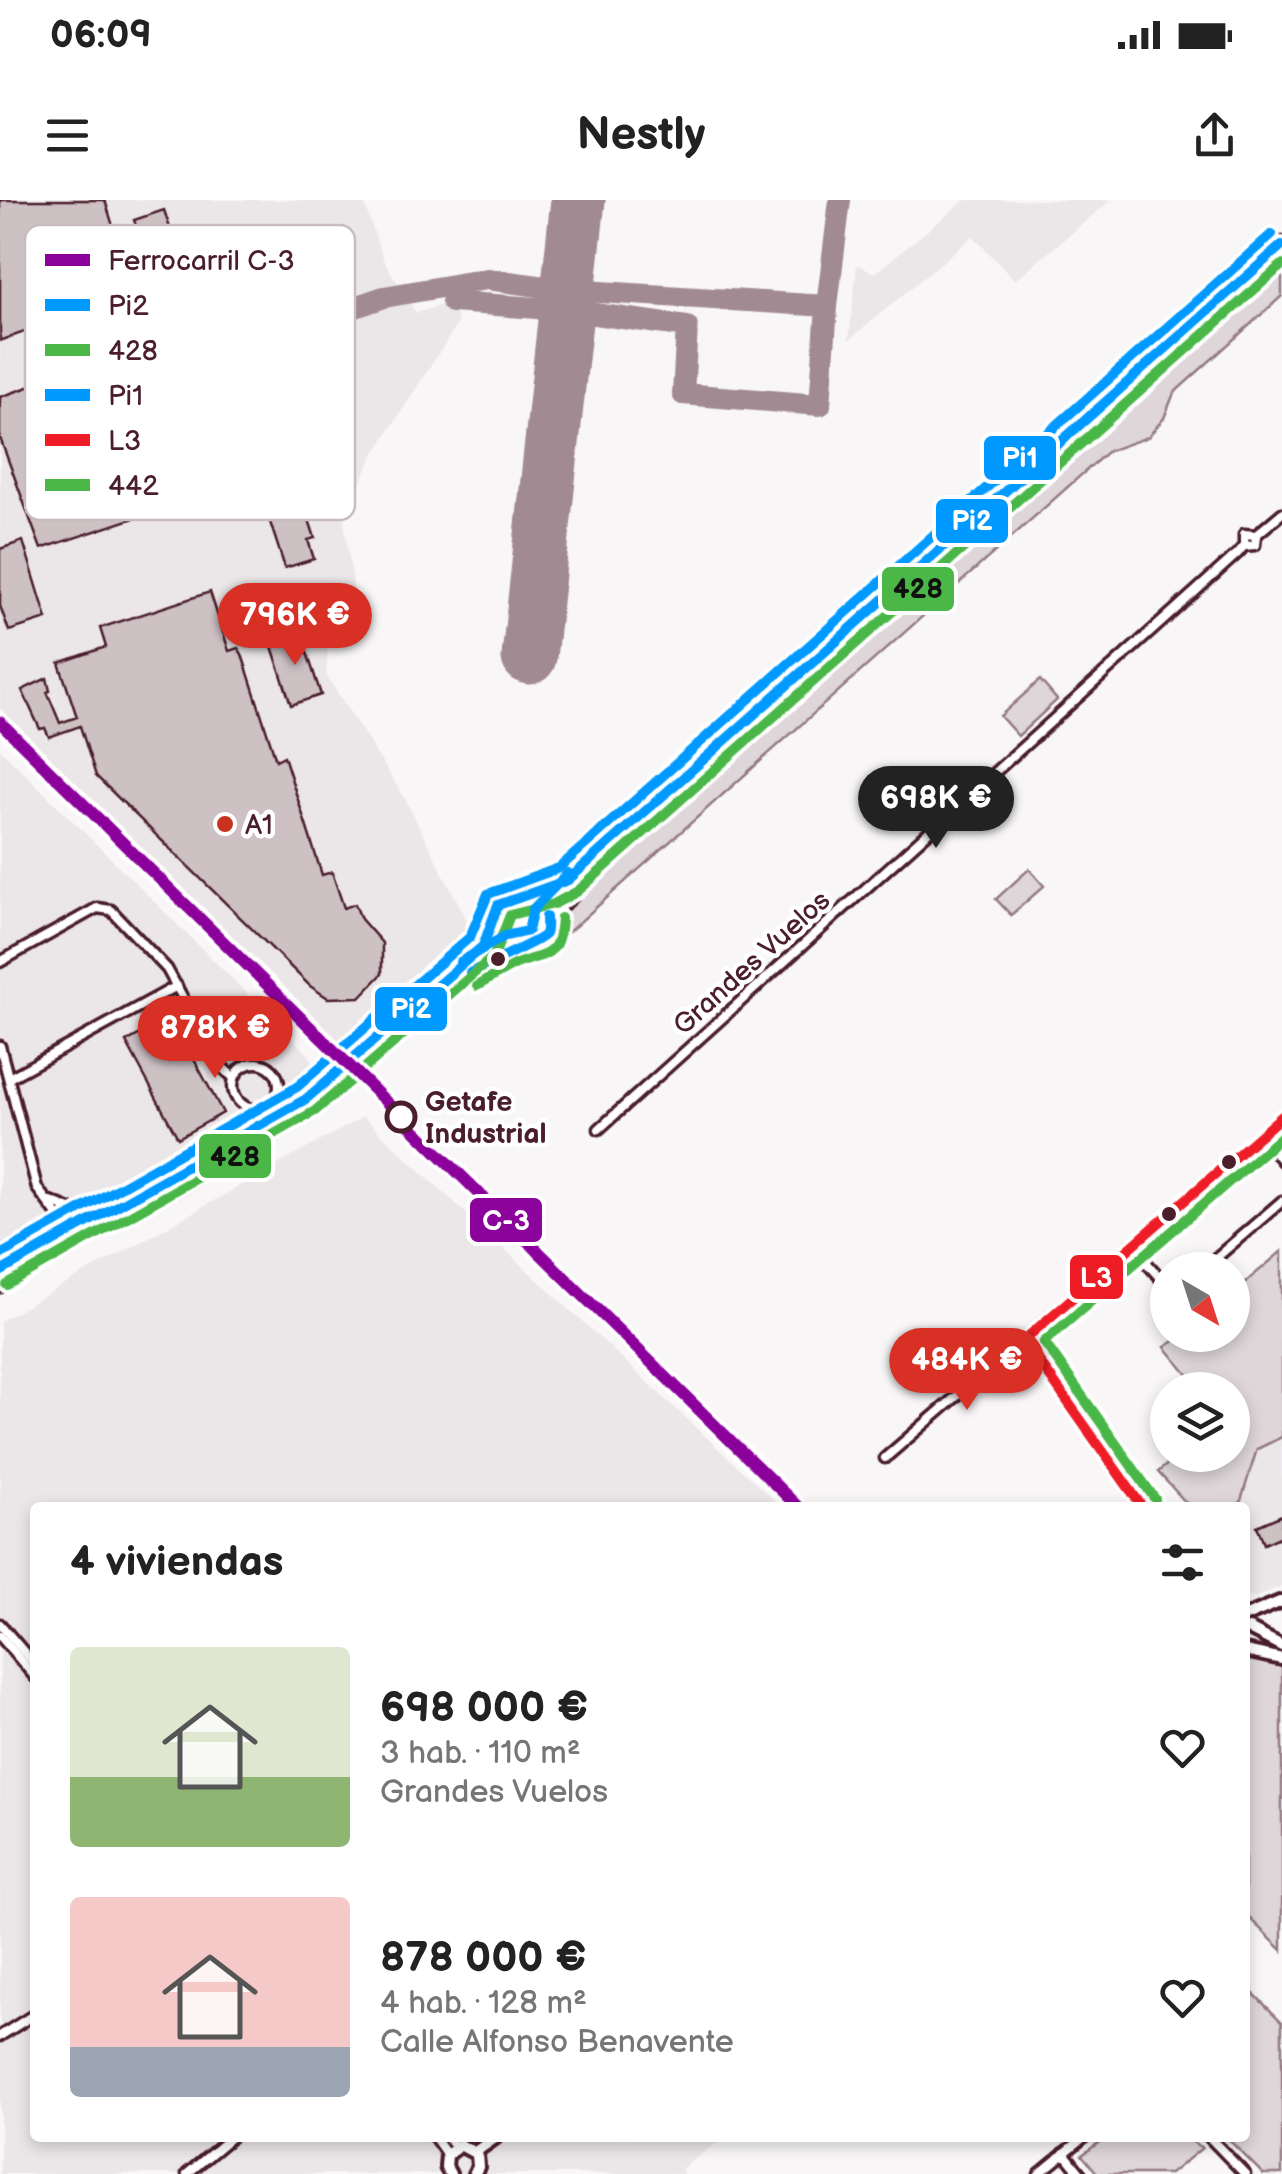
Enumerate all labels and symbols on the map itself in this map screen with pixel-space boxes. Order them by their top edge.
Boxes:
legend [25,225,355,520]
text: Ferrocarril C-3 [108,245,295,278]
text: Pi2 [108,290,149,323]
text: 428 [108,335,158,368]
text: Pi1 [108,380,143,413]
text: L3 [108,425,141,458]
line badge: Pi1 [982,434,1058,482]
text: Pi1 [1002,442,1038,475]
text: 442 [108,470,159,503]
line badge: Pi2 [934,497,1010,545]
text: Pi2 [951,505,993,538]
line badge: 428 [880,565,956,613]
text: 428 [893,573,943,606]
pin: 796K € [214,583,376,668]
pin: 698K € [855,766,1017,851]
place label: A1 [245,809,273,842]
marker: A1 [214,813,236,835]
street label: Grandes Vuelos [667,884,837,1042]
unlabelled marker [488,949,508,969]
line badge: Pi2 [373,985,449,1033]
text: Pi2 [390,993,432,1026]
pin: 878K € [134,996,296,1081]
place label: Getafe Industrial [425,1086,547,1151]
marker: Getafe Industrial [386,1102,416,1132]
line badge: 428 [197,1132,273,1180]
text: 428 [210,1141,260,1174]
unlabelled marker [1219,1152,1239,1172]
line badge: C-3 [468,1196,544,1244]
unlabelled marker [1159,1204,1179,1224]
text: C-3 [482,1205,530,1238]
north arrow [1150,1252,1250,1352]
line badge: L3 [1068,1253,1125,1301]
text: L3 [1080,1262,1112,1295]
pin: 484K € [886,1328,1048,1413]

